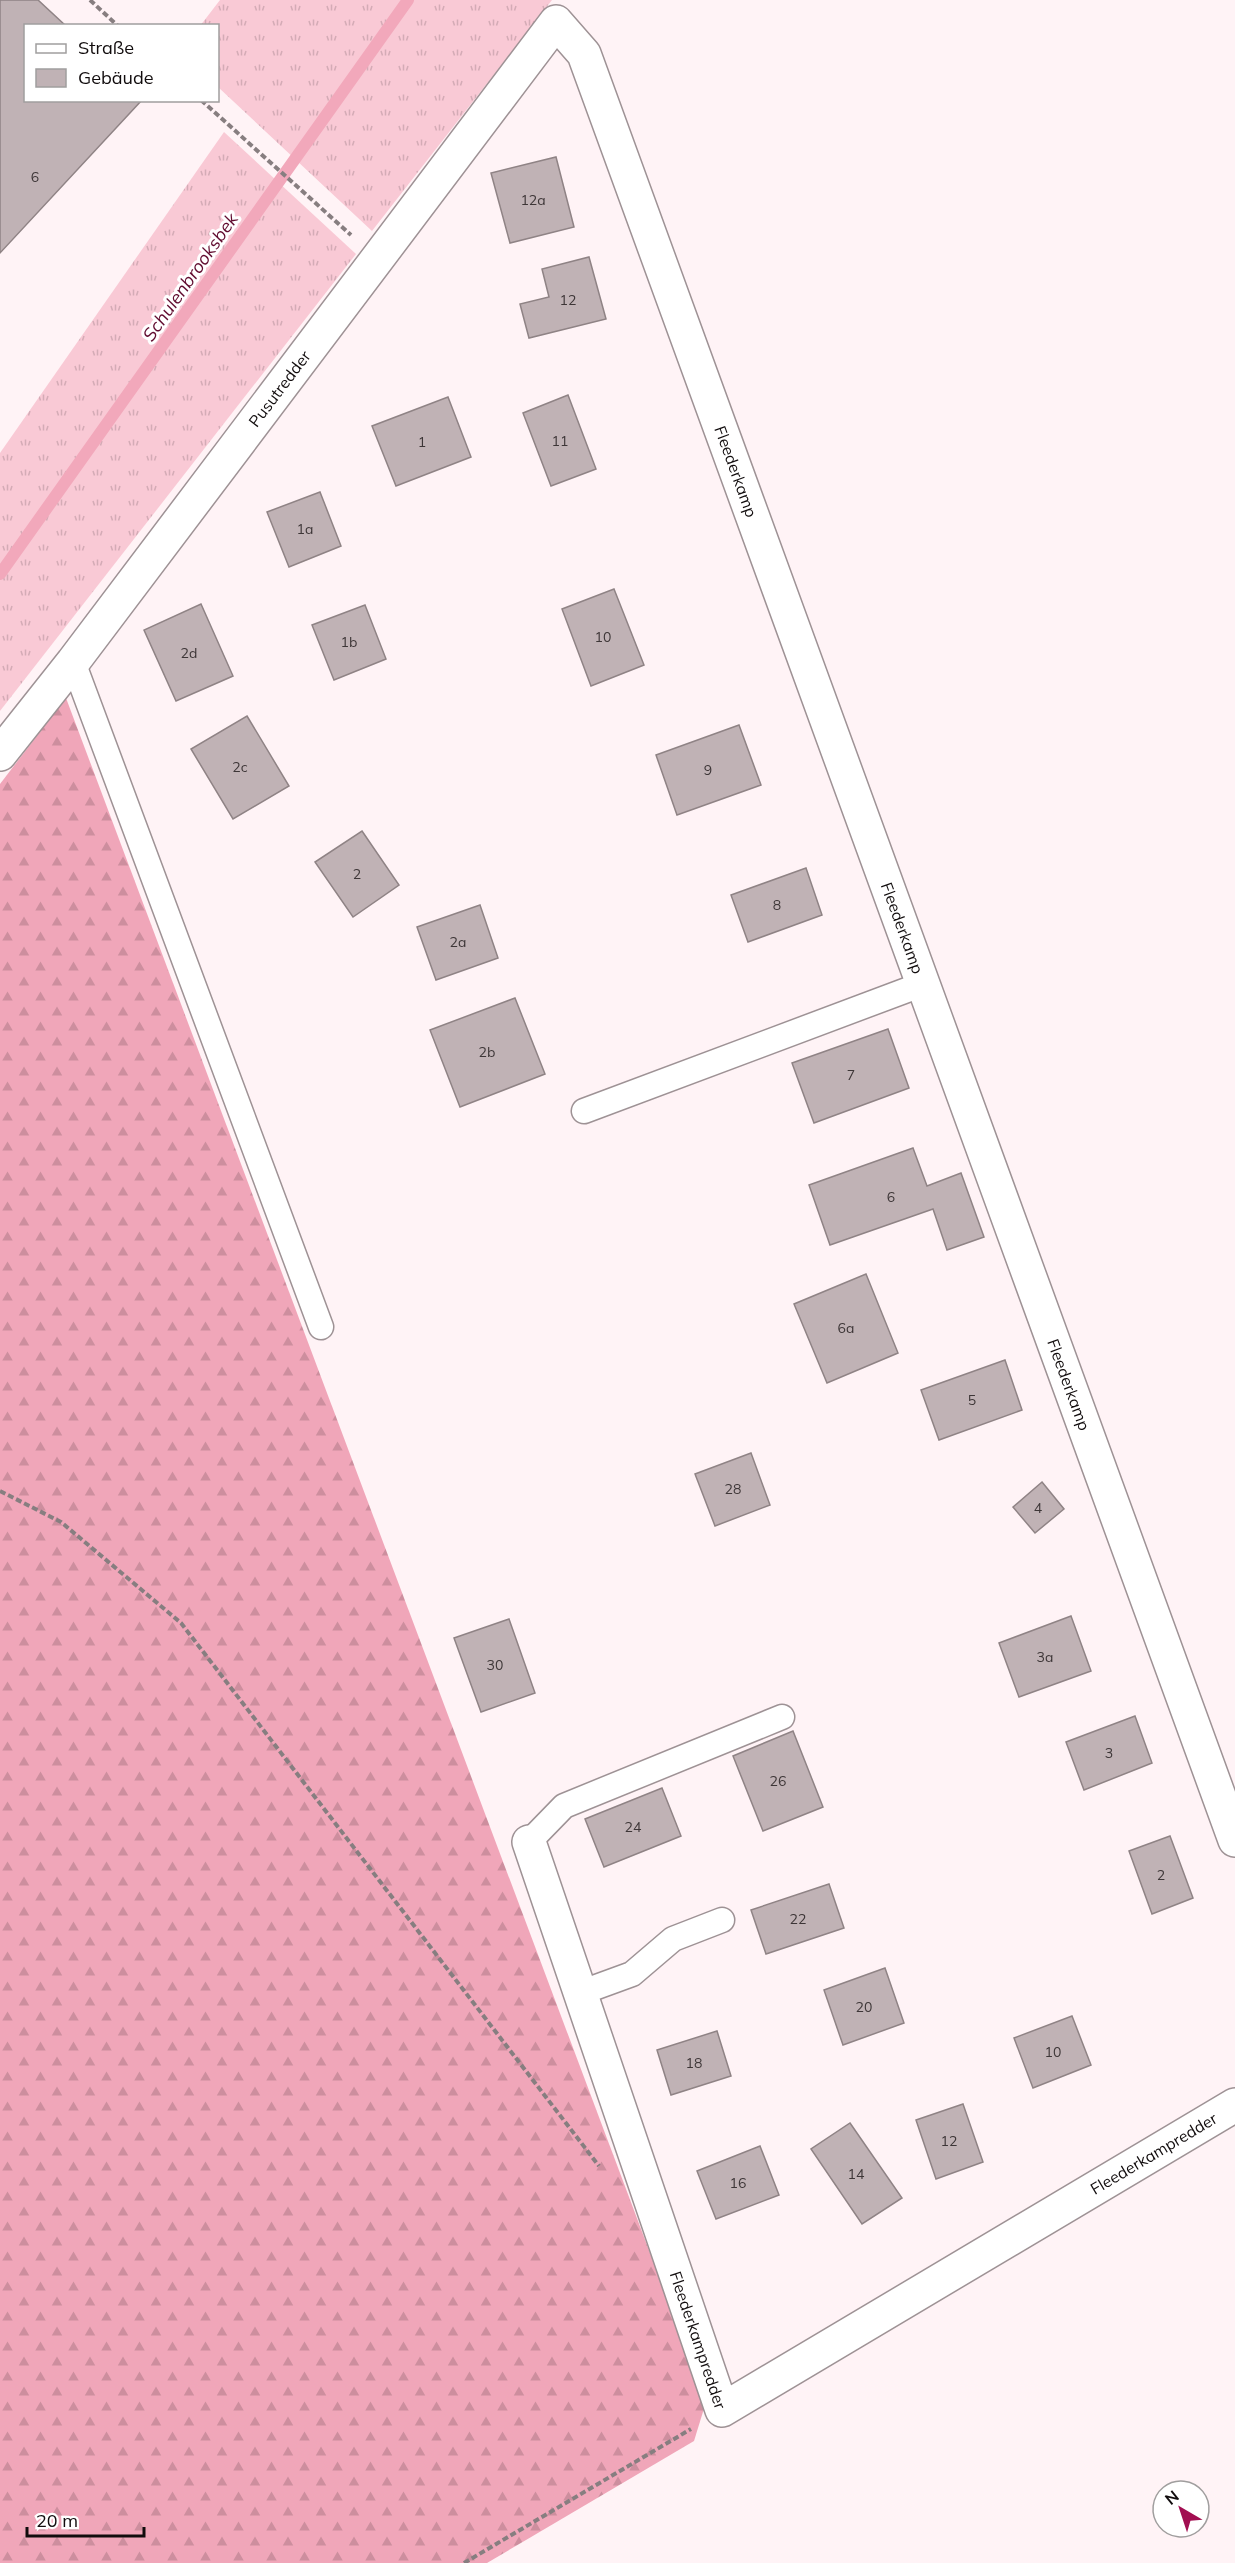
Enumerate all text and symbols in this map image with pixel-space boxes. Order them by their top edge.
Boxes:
legend [24,24,219,102]
text: Straße [78,36,134,59]
text: Gebäude [78,66,154,89]
house number: 6 [31,168,39,186]
house number: 12a [520,191,546,209]
water label: Schulenbrooksbek [137,208,243,346]
house number: 12 [560,291,576,309]
street label: Pusutredder [244,346,315,431]
street label: Fleederkamp [710,423,762,520]
house number: 11 [552,432,568,450]
house number: 1 [418,433,426,451]
house number: 1a [297,520,313,538]
house number: 10 [595,628,611,646]
house number: 1b [341,633,357,651]
house number: 2d [181,644,197,662]
house number: 2c [232,758,248,776]
house number: 9 [704,761,712,779]
house number: 2 [353,865,361,883]
street label: Fleederkamp [877,880,928,976]
house number: 8 [773,896,781,914]
house number: 2a [450,933,466,951]
house number: 2b [479,1043,495,1061]
house number: 7 [847,1066,855,1084]
house number: 6 [887,1188,895,1206]
house number: 6a [838,1319,854,1337]
street label: Fleederkamp [1043,1336,1095,1433]
house number: 5 [968,1391,976,1409]
house number: 28 [725,1480,741,1498]
house number: 4 [1034,1499,1043,1517]
house number: 3a [1037,1648,1053,1666]
house number: 30 [487,1656,503,1674]
house number: 3 [1105,1744,1113,1762]
house number: 26 [770,1772,786,1790]
house number: 24 [625,1818,642,1836]
house number: 2 [1157,1866,1165,1884]
house number: 22 [790,1910,806,1928]
house number: 20 [856,1998,872,2016]
house number: 10 [1045,2043,1061,2061]
house number: 18 [686,2054,702,2072]
street label: Fleederkampredder [1087,2108,1221,2199]
house number: 12 [941,2132,957,2150]
house number: 14 [848,2165,865,2183]
house number: 16 [730,2174,746,2192]
street label: Fleederkampredder [666,2269,731,2412]
north arrow [1151,2479,1211,2539]
text: N [1161,2486,1183,2509]
scale bar [27,2500,144,2538]
text: 20 m [36,2509,78,2532]

